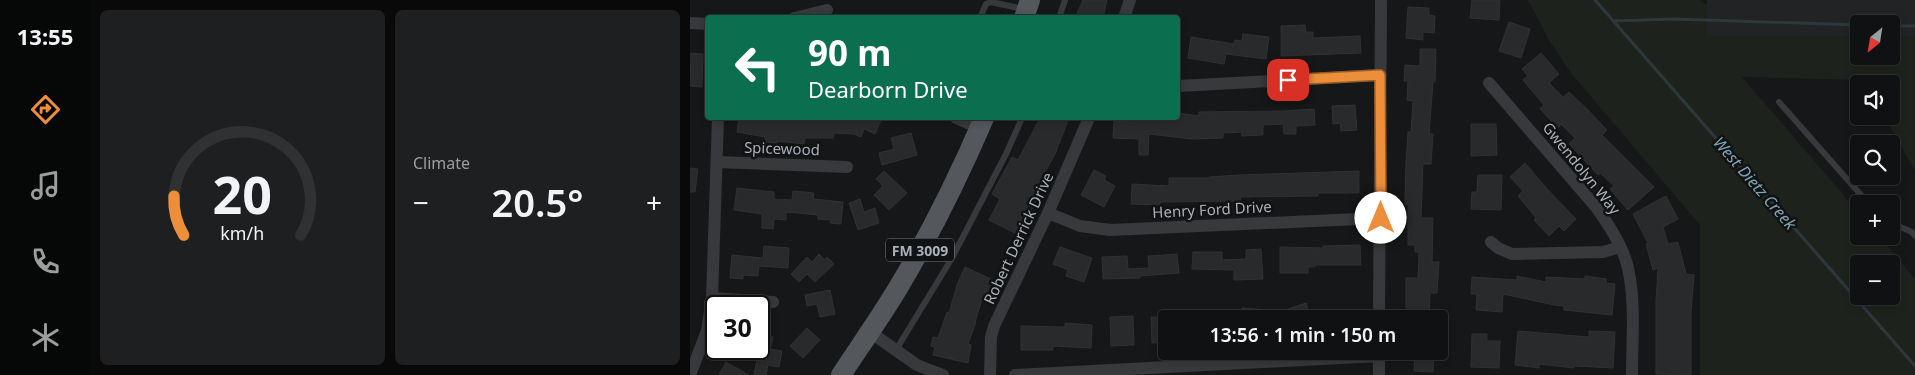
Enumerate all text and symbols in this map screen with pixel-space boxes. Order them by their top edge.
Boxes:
north arrow [1850,15,1900,65]
map controls [1850,15,1900,305]
text: 13:55 [17,21,73,51]
text: 90 m [808,29,891,76]
icon: left [725,35,790,100]
pin [1267,59,1309,101]
icon: arrive [1274,66,1302,94]
text: Dearborn Drive [808,74,968,104]
button: sound [1850,75,1900,125]
icon: directions [28,92,63,127]
street label: Gwendolyn Way [1539,118,1626,219]
water label: West Dietz Creek [1708,132,1802,235]
button: search [1850,135,1900,185]
street label: Spicewood [744,137,820,159]
text: Climate [413,152,470,174]
text: 20 [213,158,272,229]
icon: music [28,168,63,203]
street label: Robert Derrick Drive [979,169,1057,307]
text: 20.5° [492,176,583,228]
text: − [413,183,429,221]
text: + [646,183,662,221]
position arrow [1354,191,1406,243]
button: + [1850,195,1900,245]
street label: Henry Ford Drive [1152,196,1272,222]
text: km/h [221,221,264,245]
road number: FM 3009 [886,238,954,262]
icon: phone [28,244,63,279]
button: − [1850,255,1900,305]
speed limit sign: 30 [705,295,770,360]
icon: climate [28,320,63,355]
text: 13:56 · 1 min · 150 m [1210,322,1396,348]

